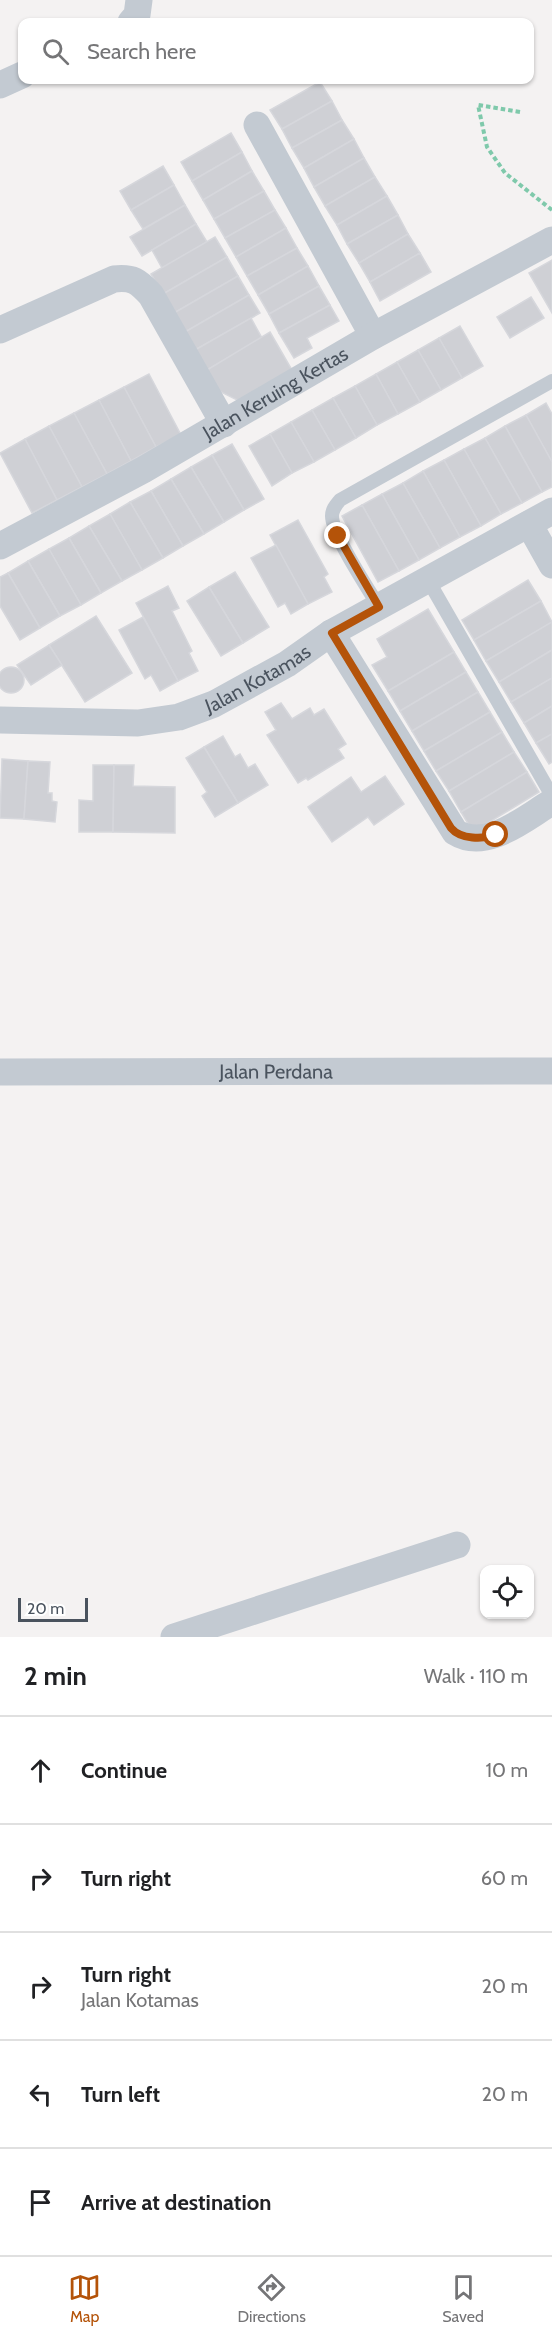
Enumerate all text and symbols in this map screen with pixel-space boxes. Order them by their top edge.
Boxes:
search box [18,18,534,84]
icon: search [39,35,72,68]
text: Search here [87,38,196,65]
street label: Jalan Keruing Kertas [197,341,352,445]
route end [324,522,350,548]
street label: Jalan Kotamas [201,639,315,719]
route start [482,821,508,847]
street label: Jalan Perdana [218,1059,333,1084]
map controls [480,1565,534,1619]
button: locate [480,1565,534,1619]
scale bar [18,1595,88,1622]
text: 20 m [27,1599,64,1618]
text: 2 min [24,1660,87,1692]
text: Walk · 110 m [424,1664,528,1688]
icon: ahead [24,1754,57,1787]
text: Continue [81,1757,167,1784]
text: 10 m [485,1758,528,1782]
icon: right [24,1862,57,1895]
text: Turn right [81,1865,171,1892]
text: 60 m [481,1866,528,1890]
text: Turn right [81,1961,171,1988]
icon: right [24,1970,57,2003]
text: 20 m [482,1974,528,1998]
text: Jalan Kotamas [81,1988,199,2012]
icon: left [24,2078,57,2111]
text: Turn left [81,2081,160,2108]
text: 20 m [482,2082,528,2106]
icon: arrive [24,2186,57,2219]
text: Arrive at destination [81,2189,271,2216]
tab: Map [68,2271,101,2326]
tab: Directions [238,2271,306,2326]
tab: Saved [442,2271,484,2326]

